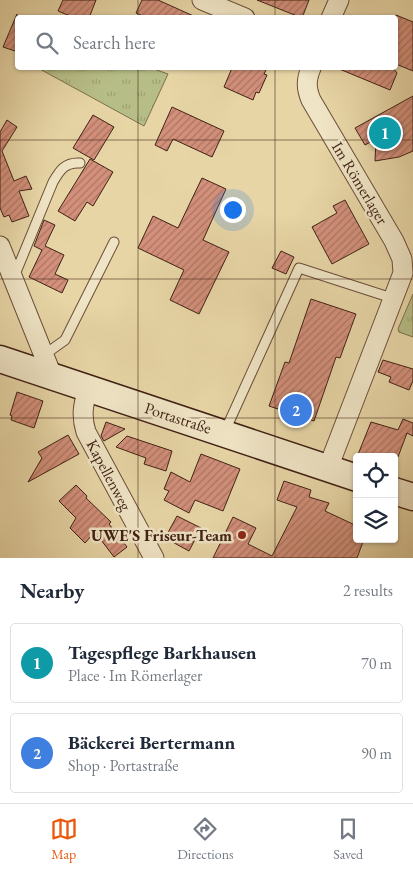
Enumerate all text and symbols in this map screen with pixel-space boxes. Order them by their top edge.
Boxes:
search box [15,15,398,70]
icon: search [33,29,61,57]
text: Search here [73,30,155,55]
pin: 1 [369,114,401,152]
street label: Im Römerlager [327,138,393,229]
your location [220,197,246,223]
pin: 2 [280,391,312,429]
street label: Portastraße [142,397,214,439]
street label: Kapellenweg [82,436,137,515]
map controls [353,453,398,543]
button: locate [353,453,398,498]
button: layers [353,498,398,543]
place label: UWE'S Friseur-Team [91,525,232,546]
marker: UWE'S Friseur-Team [236,529,248,541]
text: Nearby [20,577,84,604]
text: 2 results [343,580,393,601]
text: Tagespflege Barkhausen [68,640,257,665]
text: 1 [33,653,41,674]
text: 70 m [361,653,392,674]
text: Place · Im Römerlager [68,665,202,686]
text: Bäckerei Bertermann [68,730,235,755]
text: 2 [33,743,41,764]
text: 90 m [361,743,392,764]
text: Shop · Portastraße [68,755,178,776]
tab: Map [50,815,78,863]
tab: Directions [177,815,234,863]
tab: Saved [333,815,363,863]

